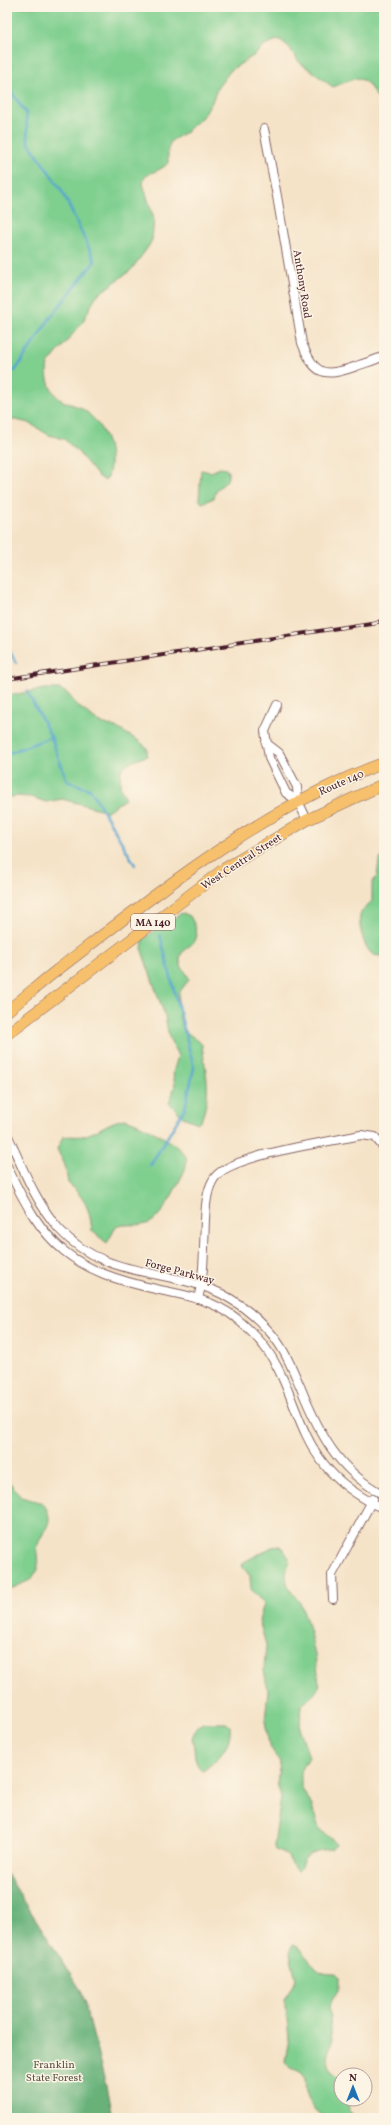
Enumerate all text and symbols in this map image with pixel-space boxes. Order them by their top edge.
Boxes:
street label: Anthony Road [289,249,314,320]
street label: Route 140 [317,767,367,800]
street label: West Central Street [199,830,285,894]
road number: MA 140 [131,914,175,930]
street label: Forge Parkway [143,1256,216,1289]
park label: Franklin State Forest [26,2058,82,2086]
north arrow [333,2067,373,2107]
text: N [349,2071,357,2086]

